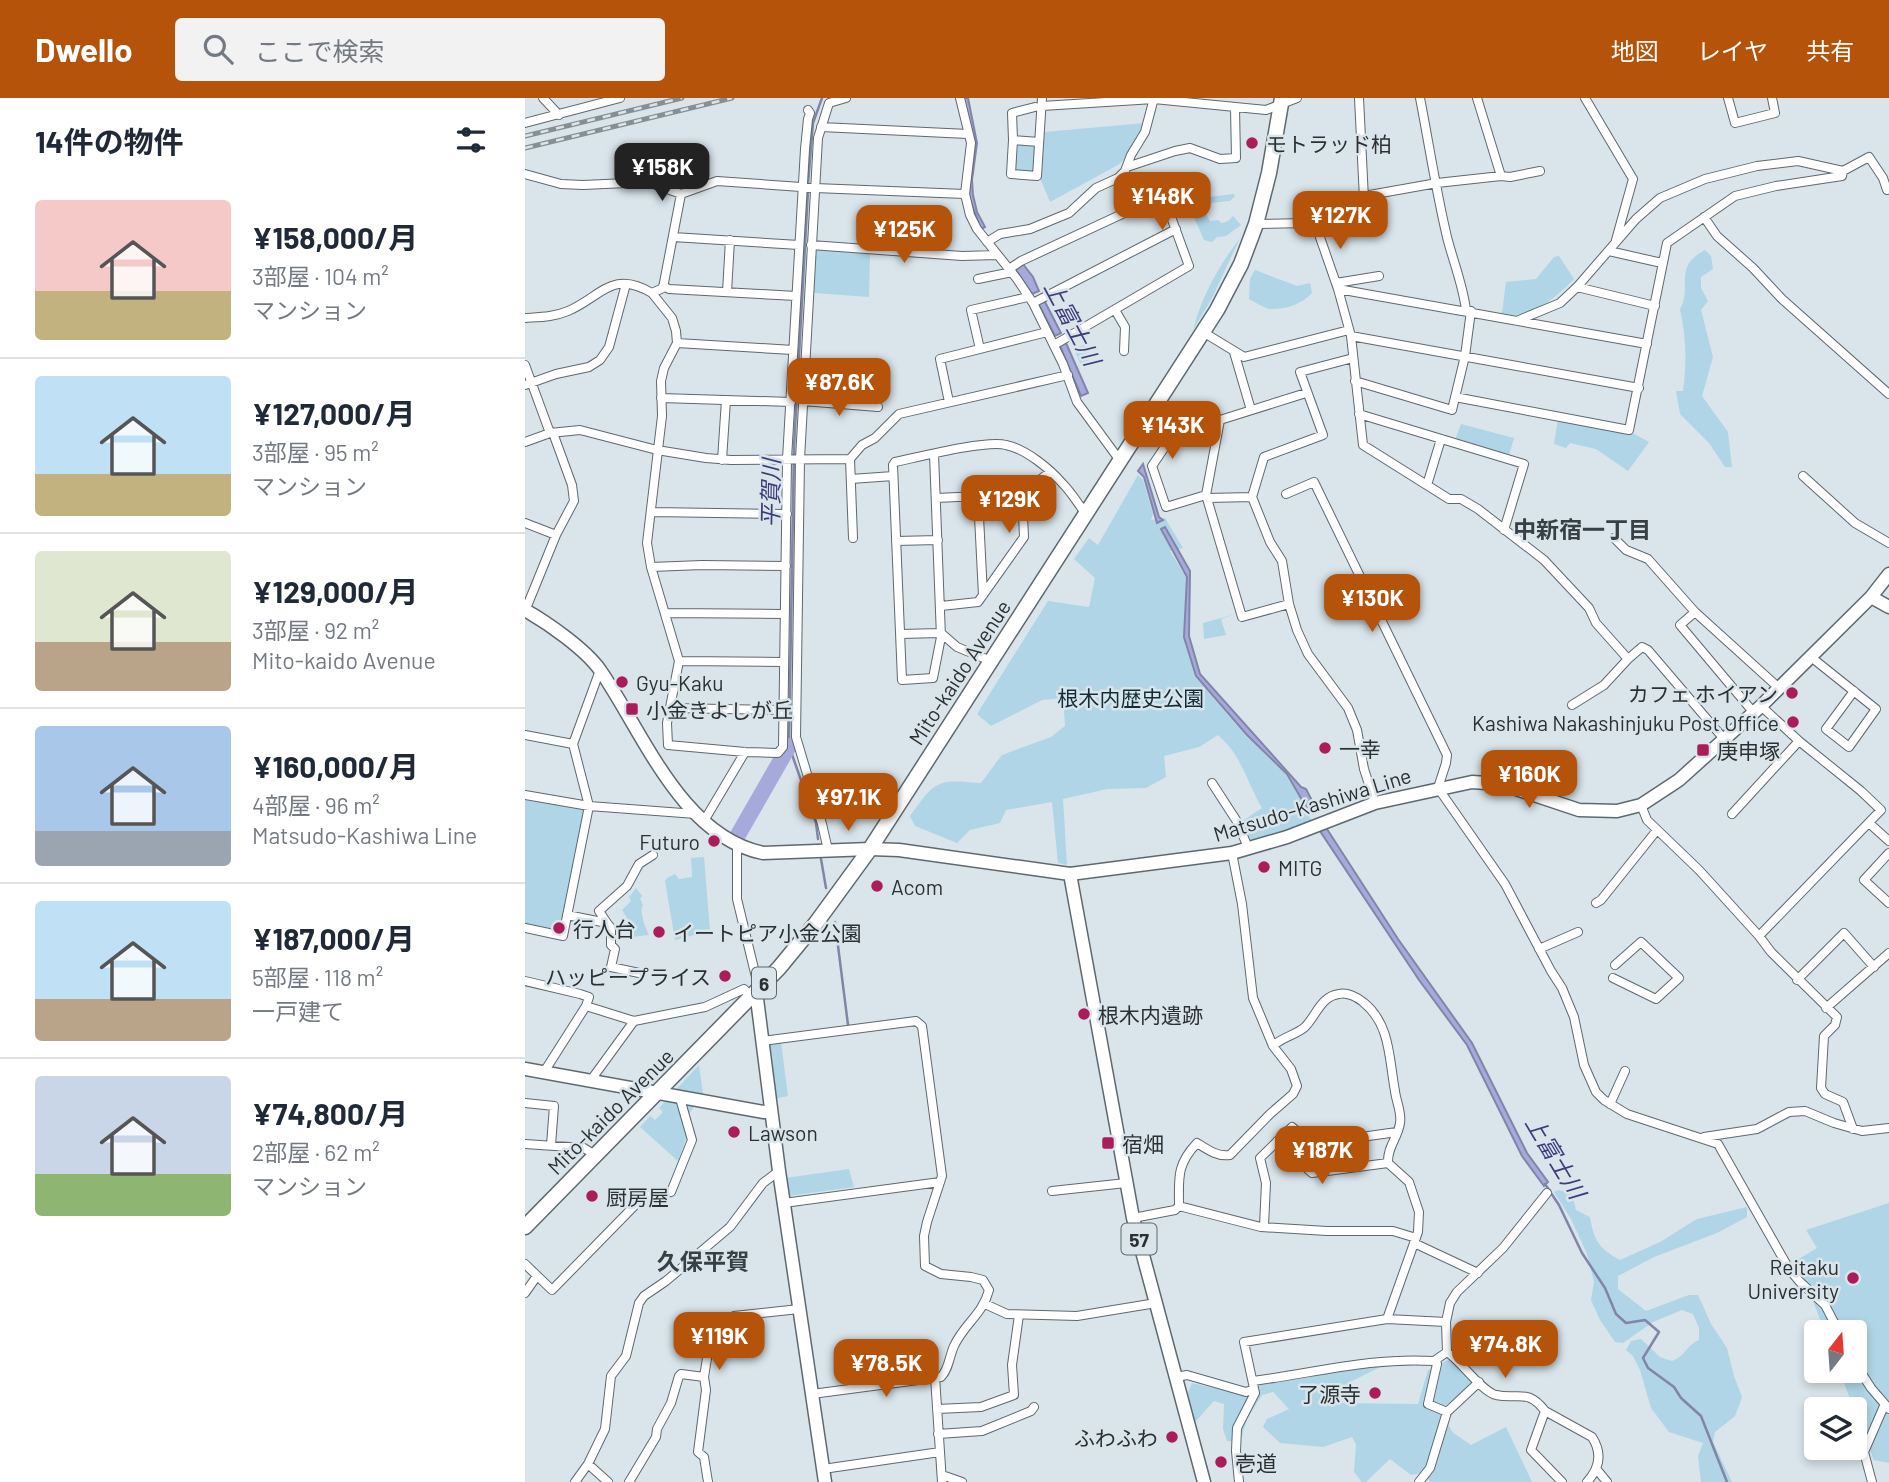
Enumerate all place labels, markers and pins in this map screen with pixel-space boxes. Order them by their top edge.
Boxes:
place label: モトラッド柏 [1266,131,1392,156]
marker: モトラッド柏 [1244,135,1260,151]
pin: ¥158K [613,144,711,203]
pin: ¥148K [1113,172,1211,232]
pin: ¥127K [1291,192,1389,251]
pin: ¥125K [855,206,953,265]
pin: ¥87.6K [782,358,896,418]
pin: ¥143K [1123,402,1221,461]
pin: ¥129K [960,476,1058,535]
pin: ¥130K [1323,574,1421,634]
place label: Gyu-Kaku [636,670,723,695]
marker: Gyu-Kaku [614,674,630,690]
place label: カフェ ホイアン [1628,681,1778,706]
marker: カフェ ホイアン [1784,685,1800,701]
place label: 小金きよしが丘 [646,697,793,722]
marker: 小金きよしが丘 [624,701,640,717]
place label: Kashiwa Nakashinjuku Post Office [1472,710,1779,735]
marker: Kashiwa Nakashinjuku Post Office [1785,714,1801,730]
place label: 一幸 [1339,736,1381,761]
place label: 庚申塚 [1717,738,1780,763]
marker: 一幸 [1317,740,1333,756]
marker: 庚申塚 [1695,742,1711,758]
pin: ¥160K [1480,750,1578,810]
pin: ¥97.1K [791,774,905,833]
place label: Futuro [639,829,700,854]
marker: Futuro [706,833,722,849]
place label: MITG [1278,855,1322,880]
marker: MITG [1256,859,1272,875]
place label: Acom [891,874,943,899]
marker: Acom [869,878,885,894]
place label: 行人台 [573,916,636,941]
marker: 行人台 [551,920,567,936]
place label: イートピア小金公園 [673,920,862,945]
marker: イートピア小金公園 [651,924,667,940]
place label: ハッピープライス [545,964,711,989]
marker: ハッピープライス [717,968,733,984]
place label: 根木内遺跡 [1098,1002,1203,1027]
marker: 根木内遺跡 [1076,1006,1092,1022]
place label: Lawson [748,1120,818,1145]
marker: Lawson [726,1124,742,1140]
pin: ¥187K [1273,1126,1371,1186]
place label: 宿畑 [1122,1131,1164,1156]
marker: 宿畑 [1100,1135,1116,1151]
place label: 厨房屋 [606,1184,669,1209]
marker: 厨房屋 [584,1188,600,1204]
place label: Reitaku University [1748,1254,1839,1303]
marker: Reitaku University [1845,1270,1861,1286]
pin: ¥119K [670,1312,768,1372]
pin: ¥74.8K [1448,1320,1562,1380]
pin: ¥78.5K [829,1340,943,1399]
place label: 了源寺 [1298,1381,1361,1406]
marker: 了源寺 [1367,1385,1383,1401]
place label: ふわふわ [1074,1425,1158,1450]
marker: ふわふわ [1164,1429,1180,1445]
place label: 壱道 [1235,1450,1277,1475]
marker: 壱道 [1213,1454,1229,1470]

